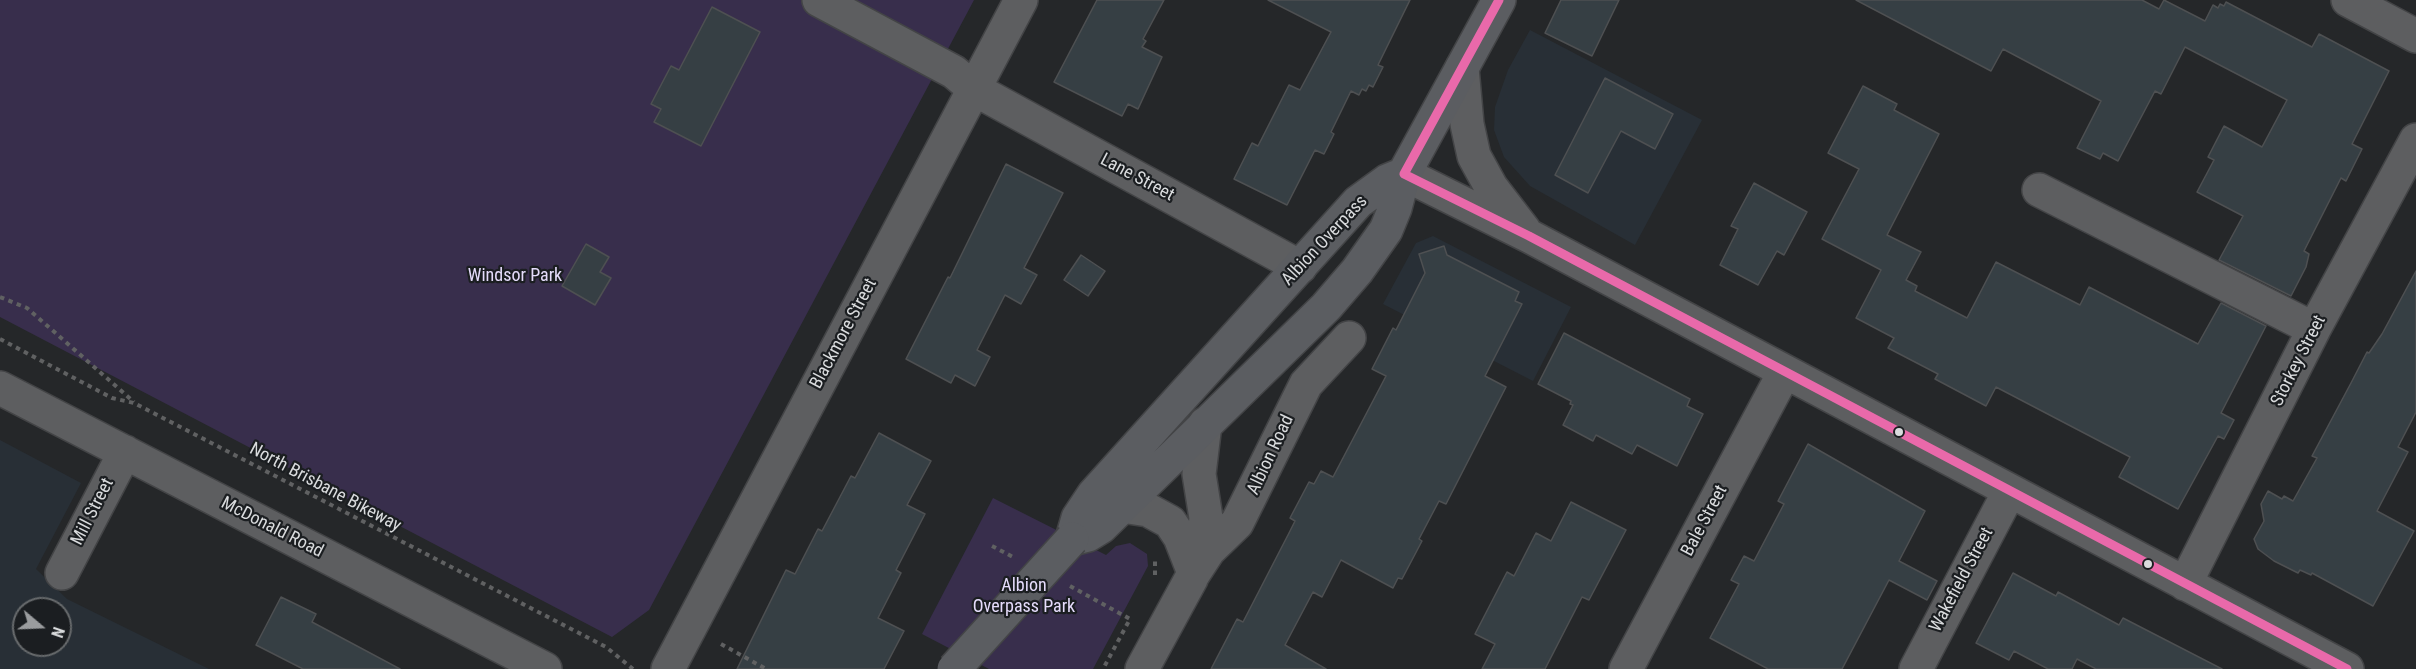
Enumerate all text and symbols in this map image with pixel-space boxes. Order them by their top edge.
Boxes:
street label: Lane Street [1096,150,1178,206]
street label: Albion Overpass [1278,191,1372,291]
park label: Windsor Park [468,265,562,287]
street label: Blackmore Street [806,275,882,393]
street label: Storkey Street [2267,312,2331,410]
street label: Albion Road [1243,412,1299,498]
unlabelled marker [1893,426,1905,438]
street label: North Brisbane Bikeway [245,439,405,537]
street label: Mill Street [67,475,119,549]
street label: Bale Street [1677,482,1733,560]
street label: McDonald Road [217,493,327,563]
street label: Wakefield Street [1925,524,1999,636]
unlabelled marker [2142,558,2154,570]
park label: Albion Overpass Park [973,575,1075,618]
north arrow [12,597,72,657]
text: N [47,625,68,640]

